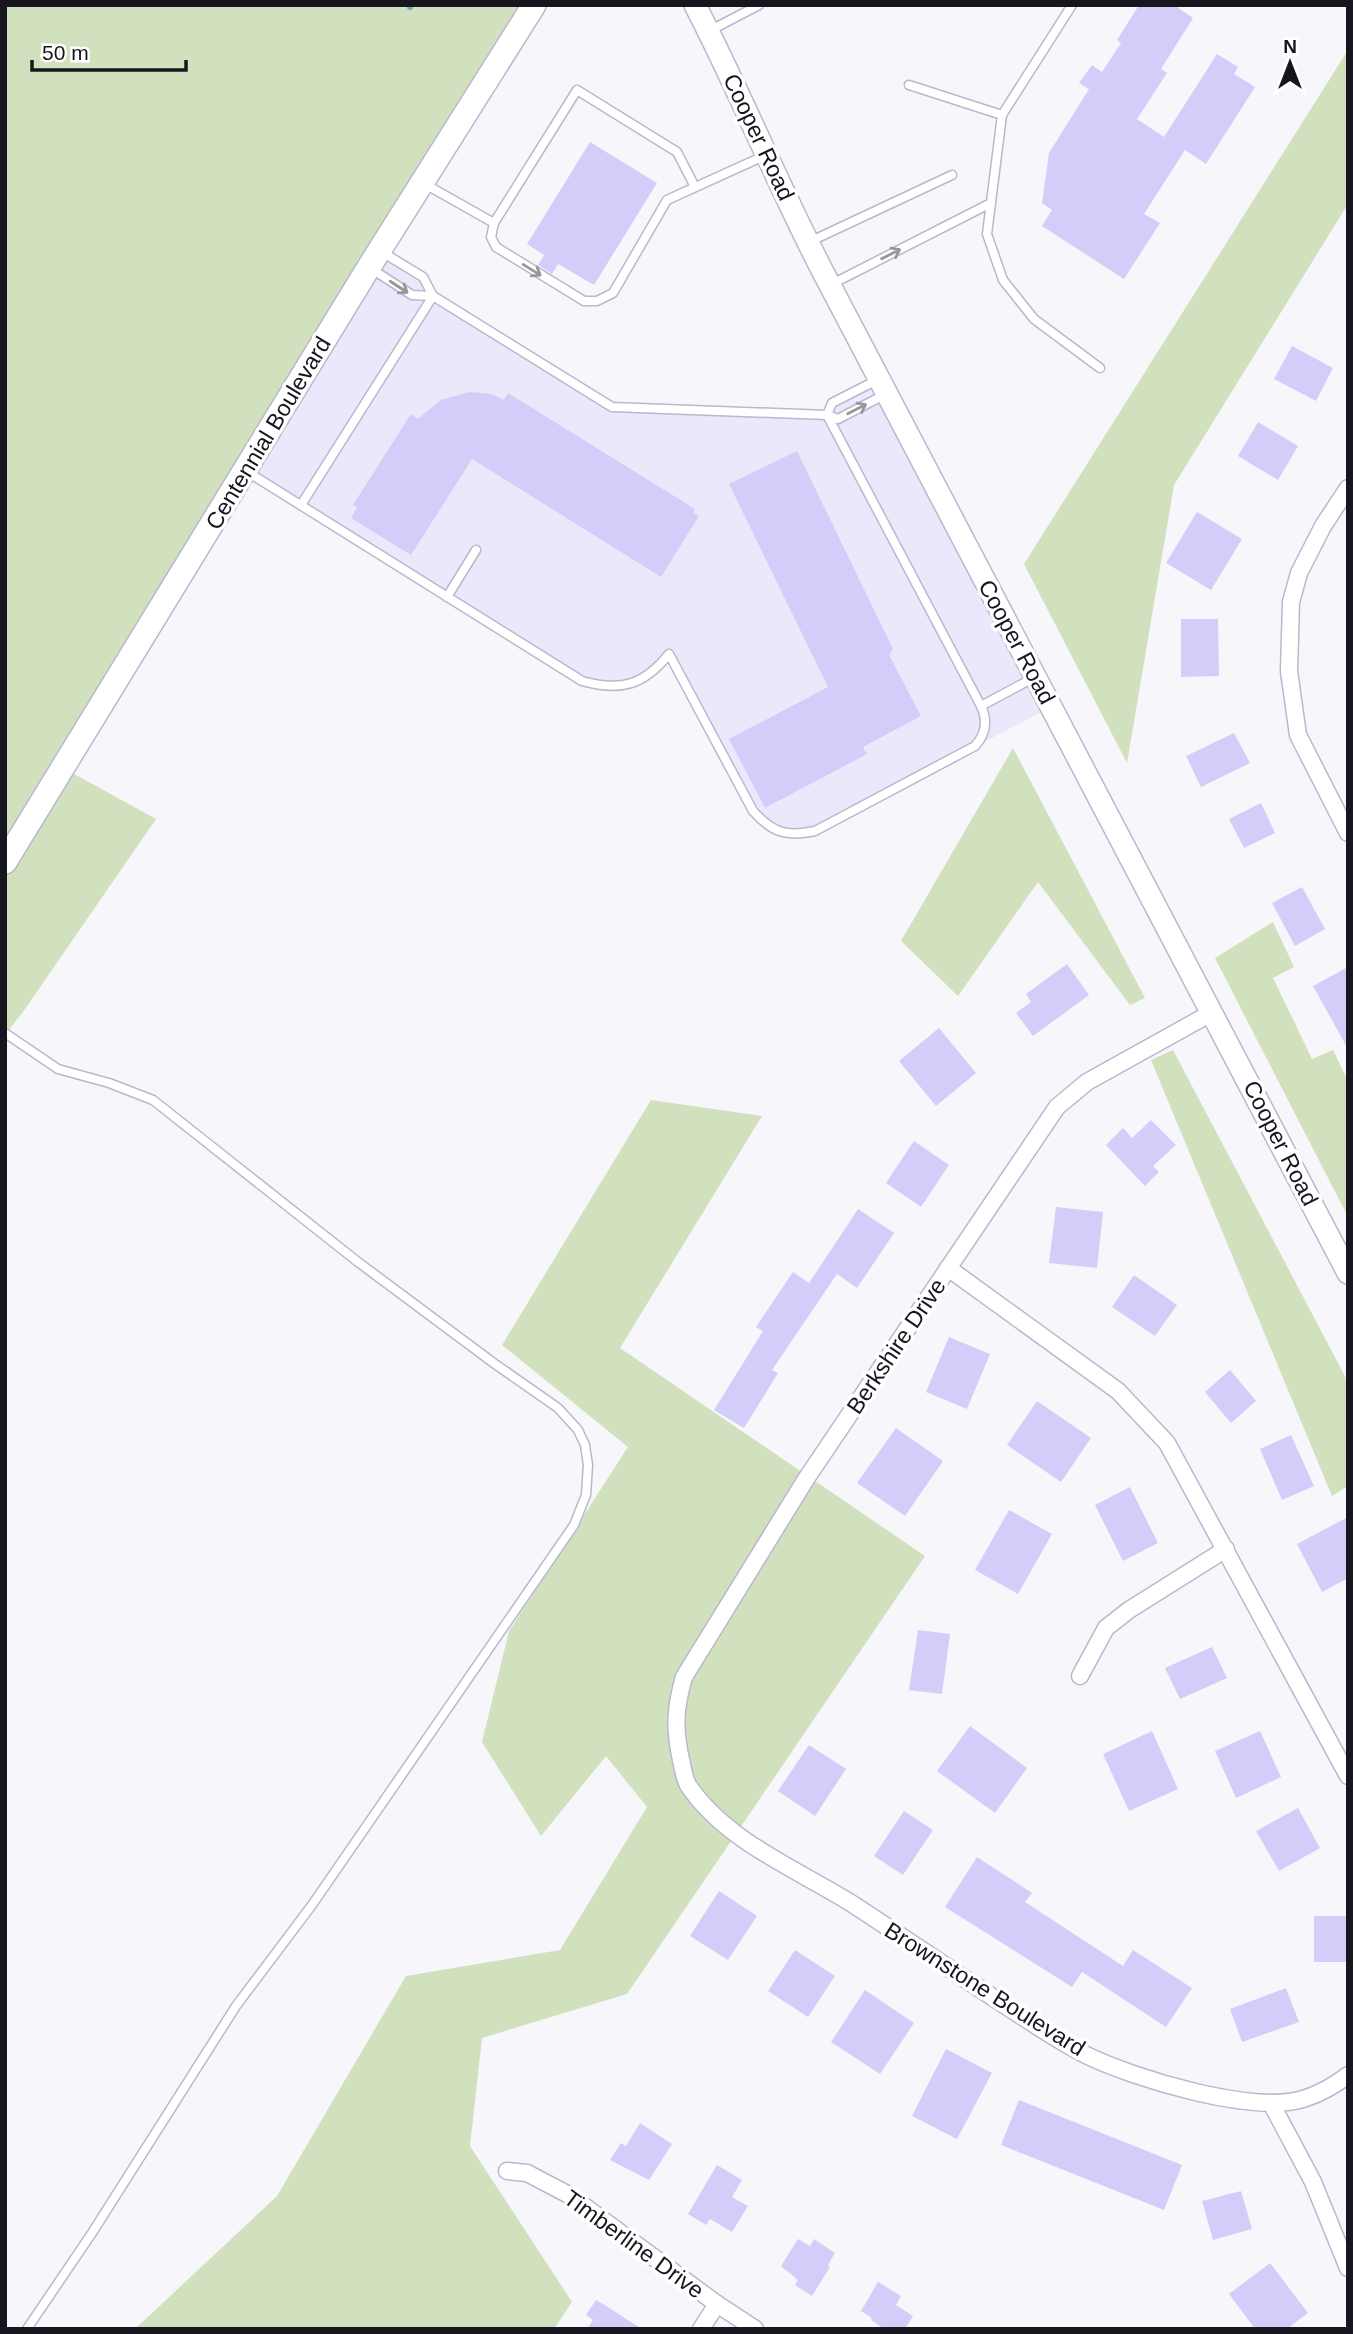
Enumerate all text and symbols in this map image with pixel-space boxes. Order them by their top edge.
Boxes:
scale bar [32,28,186,72]
north arrow [1255,28,1325,98]
text: N [1283,36,1297,57]
text: 50 m [42,41,89,64]
street label: Cooper Road [718,70,800,204]
one-way arrow [880,247,901,260]
one-way arrow [522,263,542,277]
one-way arrow [389,279,408,294]
street label: Centennial Boulevard [200,332,336,534]
one-way arrow [846,401,867,415]
street label: Cooper Road [973,575,1061,709]
street label: Cooper Road [1238,1076,1324,1210]
street label: Berkshire Drive [841,1274,951,1418]
street label: Brownstone Boulevard [880,1917,1090,2061]
street label: Timberline Drive [559,2185,709,2303]

